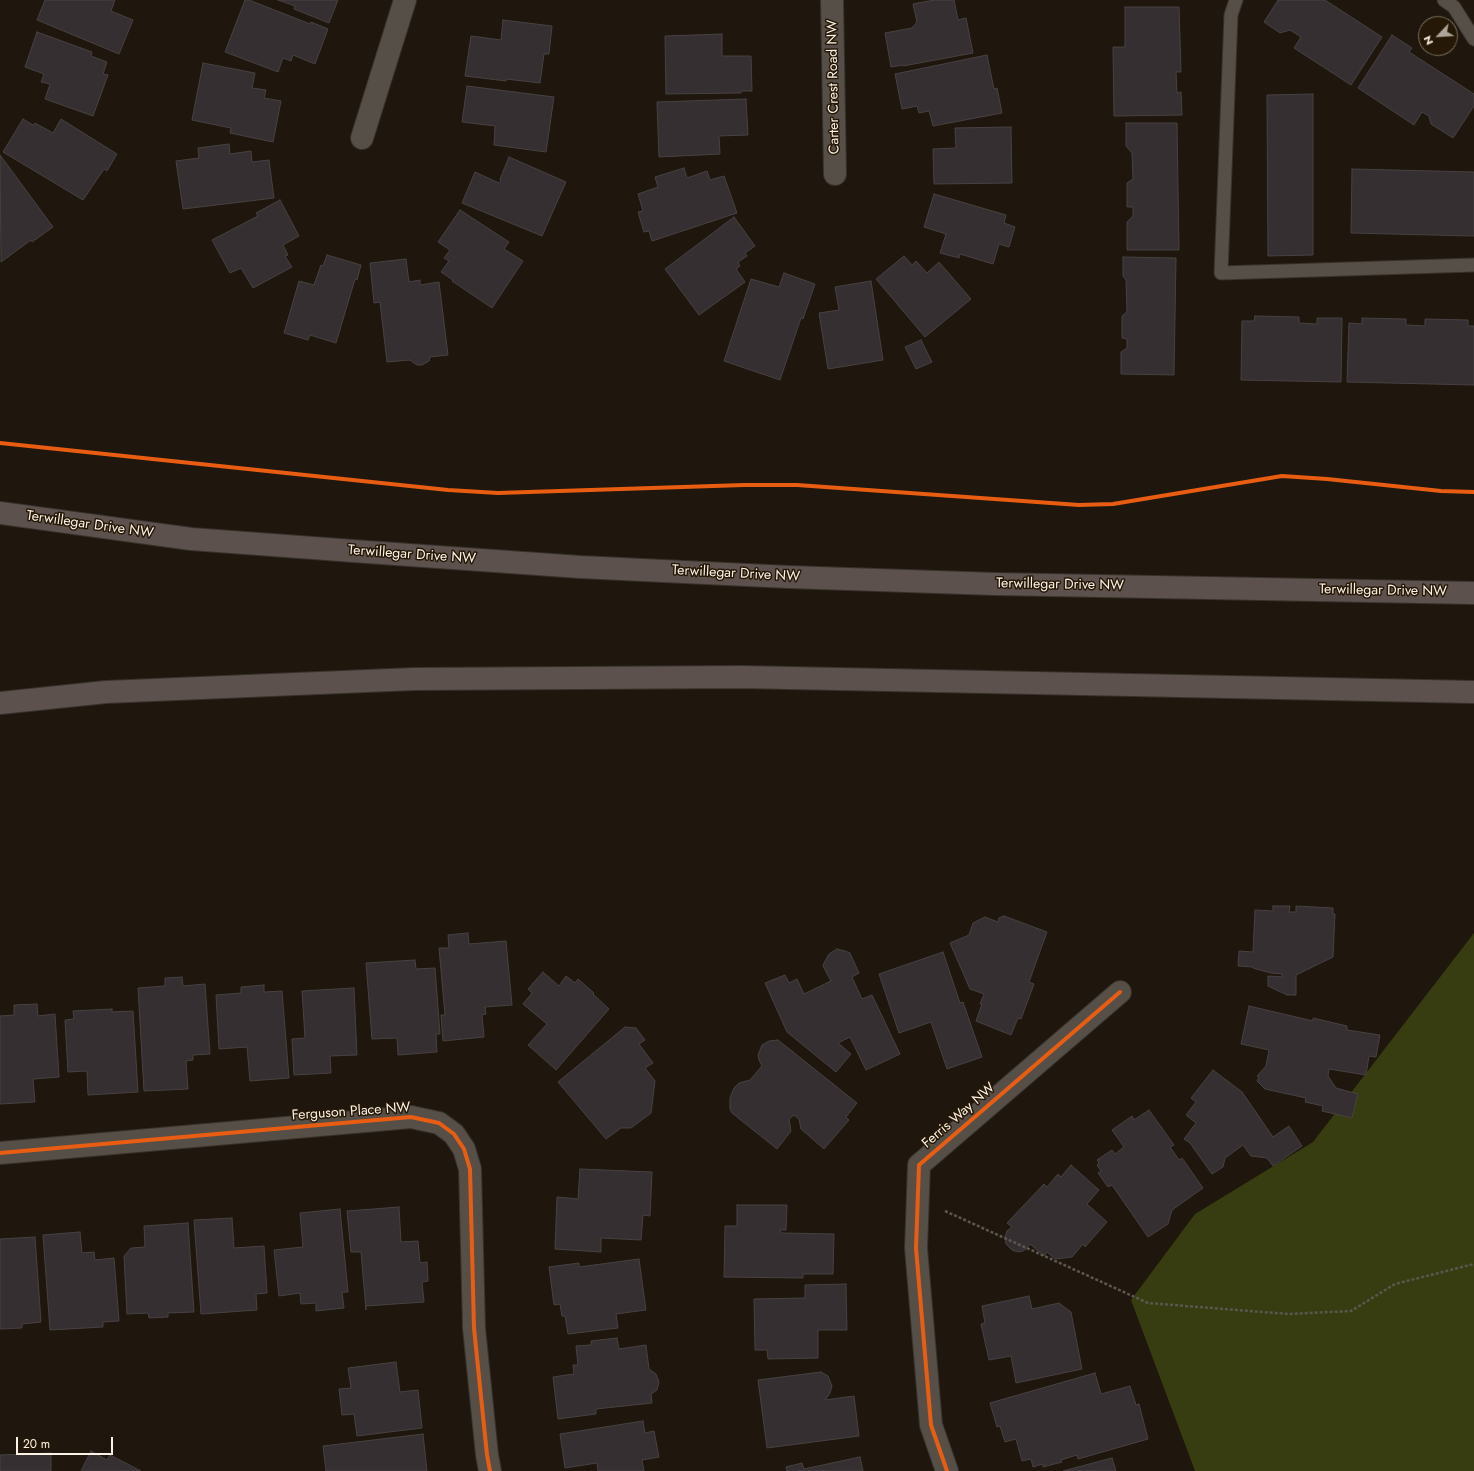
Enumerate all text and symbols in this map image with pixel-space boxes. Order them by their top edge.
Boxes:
north arrow [1418,16,1458,56]
street label: Carter Crest Road NW [824,20,844,154]
text: N [1419,33,1437,48]
street label: Terwillegar Drive NW [25,508,155,542]
street label: Terwillegar Drive NW [348,542,476,568]
street label: Terwillegar Drive NW [672,562,800,586]
street label: Terwillegar Drive NW [996,575,1124,595]
street label: Terwillegar Drive NW [1319,581,1447,601]
street label: Ferris Way NW [919,1080,999,1152]
street label: Ferguson Place NW [291,1099,411,1125]
scale bar [18,1429,115,1455]
text: 20 m [23,1435,50,1453]

